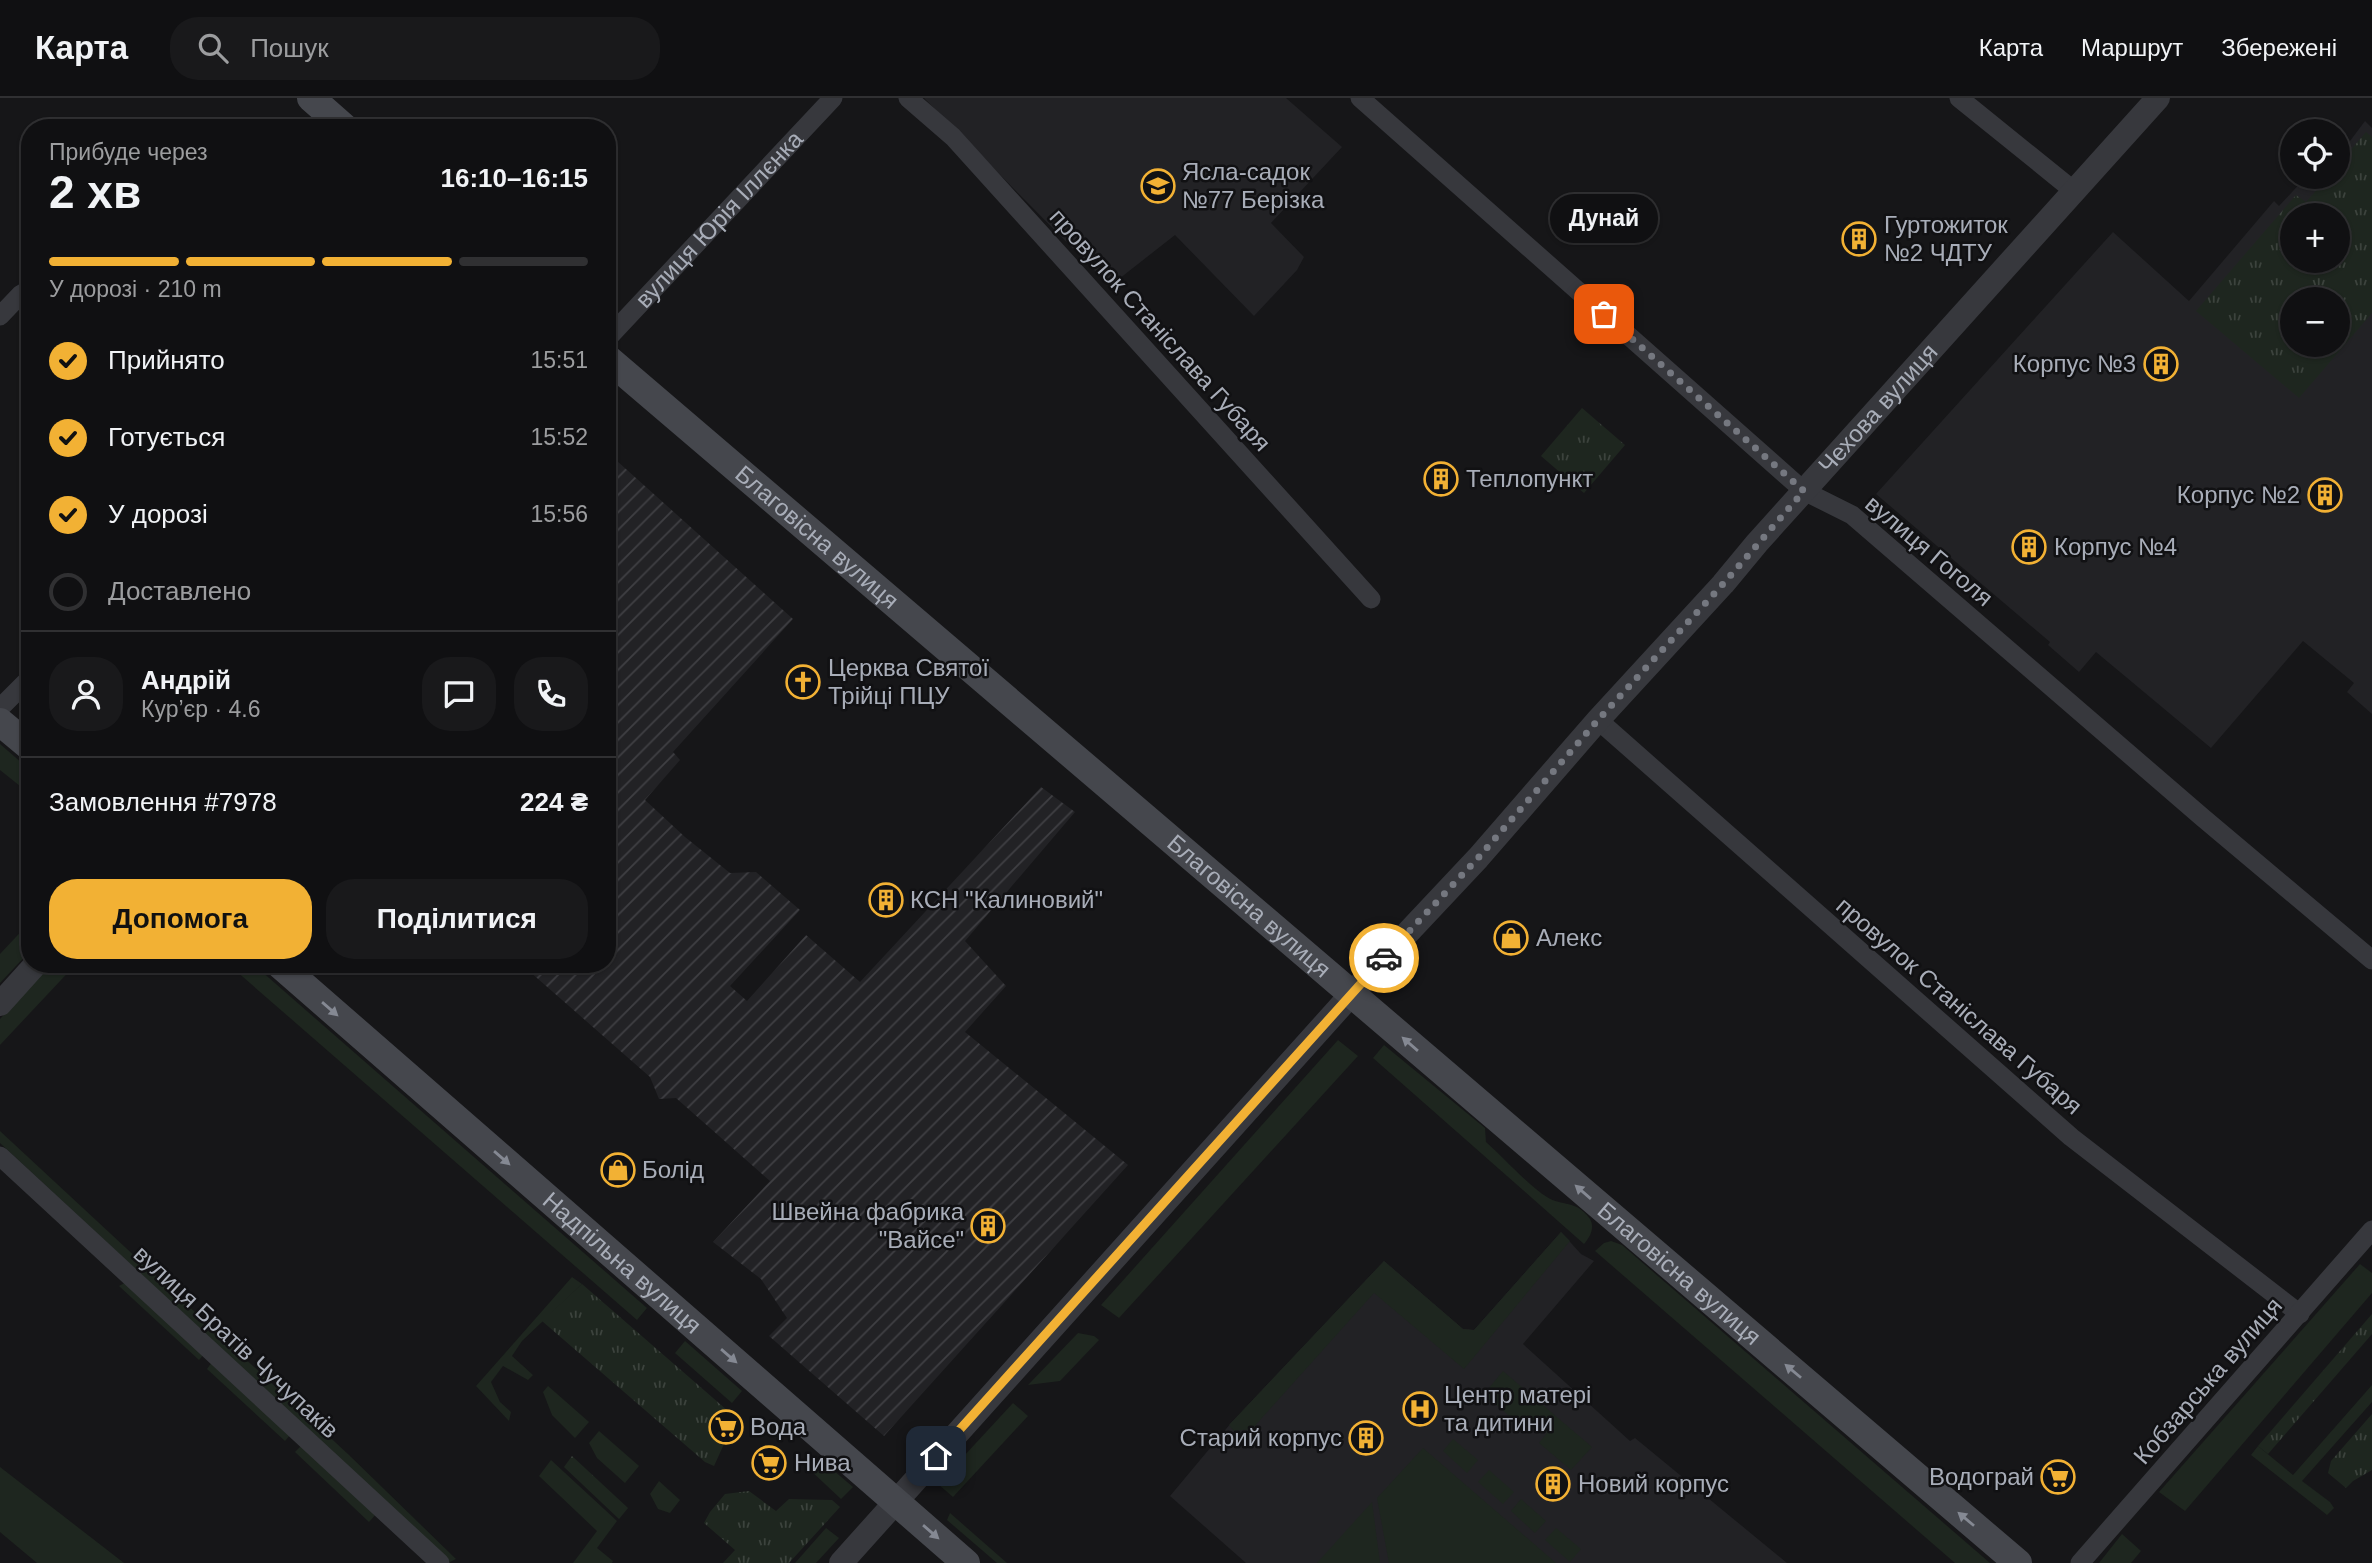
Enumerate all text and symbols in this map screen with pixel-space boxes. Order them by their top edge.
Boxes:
search box [170,17,660,80]
text: Карта [35,29,128,66]
icon: search [194,29,232,67]
text: Пошук [250,33,329,63]
text: Карта [1979,34,2043,61]
text: Маршрут [2081,34,2183,61]
text: Збережені [2221,34,2337,61]
map controls [2280,119,2350,357]
button: locate [2280,119,2350,189]
street label: вулиця Юрія Іллєнка [630,125,808,313]
text: Прибуде через [49,139,208,165]
place label: Ясла-садок №77 Берізка [1182,158,1325,213]
text: 16:10–16:15 [441,163,588,193]
text: 2 хв [49,166,141,218]
school or university icon: Ясла-садок №77 Берізка [1139,167,1177,205]
callout: Дунай [1550,195,1658,244]
street label: провулок Станіслава Губаря [1045,203,1276,456]
button: + [2280,203,2350,273]
text: Дунай [1569,205,1639,231]
place label: Гуртожиток №2 ЧДТУ [1884,211,2008,266]
building icon: Гуртожиток №2 ЧДТУ [1840,220,1878,258]
text: У дорозі · 210 m [49,276,222,302]
pin [1574,284,1634,344]
button: − [2280,287,2350,357]
icon: bag [1585,295,1623,333]
street label: Чехова вулиця [1813,338,1943,478]
icon: check [49,342,87,380]
text: Прийнято [108,345,225,375]
building icon: Корпус №3 [2142,345,2180,383]
text: 15:51 [530,347,588,373]
place label: Корпус №3 [2013,350,2136,377]
icon: check [49,419,87,457]
text: Готується [108,422,225,452]
text: 15:52 [530,424,588,450]
street label: Благовісна вулиця [730,460,904,614]
building icon: Теплопункт [1422,460,1460,498]
place label: Теплопункт [1466,465,1593,492]
building icon: Корпус №2 [2306,476,2344,514]
place label: Корпус №2 [2177,481,2300,508]
street label: вулиця Гоголя [1860,490,1998,612]
icon: check [49,496,87,534]
text: У дорозі [108,499,208,529]
text: 15:56 [530,501,588,527]
building icon: Корпус №4 [2010,528,2048,566]
place label: Корпус №4 [2054,533,2177,560]
text: Доставлено [108,576,251,606]
place label: Церква Святої Трійці ПЦУ [828,654,989,709]
button: person [49,657,123,731]
button: chat [422,657,496,731]
button: phone [514,657,588,731]
church icon: Церква Святої Трійці ПЦУ [784,663,822,701]
text: Андрій [141,665,231,695]
text: Кур’єр · 4.6 [141,696,260,722]
text: Замовлення #7978 [49,787,277,817]
text: 224 ₴ [520,787,588,817]
street label: Благовісна вулиця [1162,829,1336,983]
button: Допомога [49,879,312,959]
button: Поділитися [326,879,588,959]
building icon: КСН "Калиновий" [867,881,905,919]
place label: КСН "Калиновий" [910,886,1103,913]
street label: провулок Станіслава Губаря [1831,892,2088,1120]
shop icon: Алекс [1492,919,1530,957]
courier [1349,923,1419,993]
place label: Алекс [1536,924,1602,951]
icon: car [1365,939,1403,977]
one-way arrow [321,1001,339,1017]
one-way arrow [1401,1036,1419,1052]
one-way arrow [493,1150,511,1166]
shop icon: Болід [599,1151,637,1189]
place label: Болід [642,1156,704,1183]
one-way arrow [1574,1185,1591,1200]
street label: Надпільна вулиця [538,1186,707,1339]
street label: Благовісна вулиця [1593,1196,1767,1350]
place label: Швейна фабрика "Вайсе" [772,1198,965,1253]
building icon: Швейна фабрика "Вайсе" [969,1207,1007,1245]
street label: вулиця Братів Чучупаків [129,1240,344,1443]
street label: Кобзарська вулиця [2128,1292,2287,1469]
one-way arrow [720,1348,738,1364]
one-way arrow [1784,1363,1802,1379]
place label: Центр матері та дитини [1444,1381,1591,1436]
hospital icon: Центр матері та дитини [1401,1390,1439,1428]
supermarket icon: Вода [707,1408,745,1446]
place label: Вода [750,1413,807,1440]
building icon: Старий корпус [1347,1419,1385,1457]
place label: Старий корпус [1180,1424,1342,1451]
pin [906,1426,966,1486]
icon: home [917,1437,955,1475]
supermarket icon: Нива [750,1444,788,1482]
place label: Нива [794,1449,851,1476]
supermarket icon: Водограй [2039,1458,2077,1496]
place label: Водограй [1929,1463,2034,1490]
building icon: Новий корпус [1534,1465,1572,1503]
place label: Новий корпус [1578,1470,1729,1497]
one-way arrow [1958,1512,1975,1527]
one-way arrow [922,1524,940,1540]

